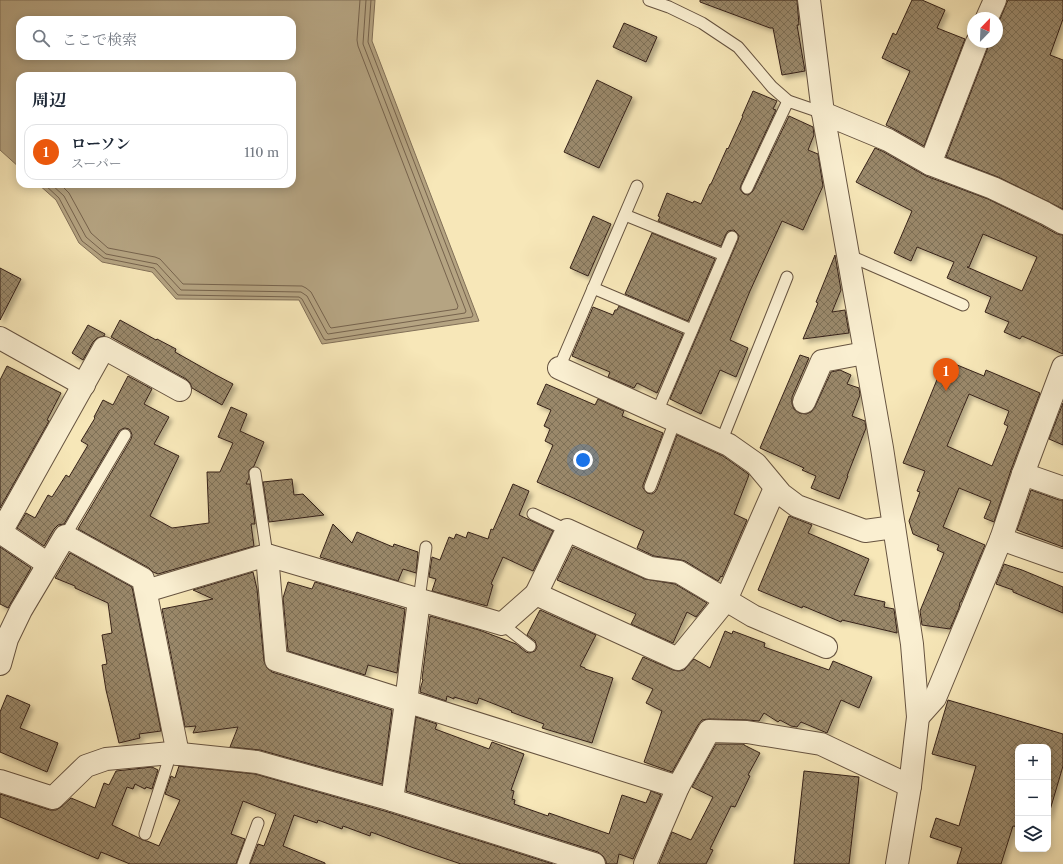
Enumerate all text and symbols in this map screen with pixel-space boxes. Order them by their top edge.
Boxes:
north arrow [967,12,1003,48]
search box [16,16,296,60]
icon: search [30,27,52,49]
text: ここで検索 [62,30,137,49]
text: 周辺 [32,90,66,110]
text: ローソン [71,134,130,153]
text: 1 [43,144,49,160]
text: 110 m [244,144,279,160]
text: スーパー [71,155,122,171]
pin: 1 [933,358,959,391]
your location [573,450,593,470]
map controls [1015,744,1051,852]
button: + [1015,744,1051,780]
button: − [1015,780,1051,816]
button: layers [1015,816,1051,852]

